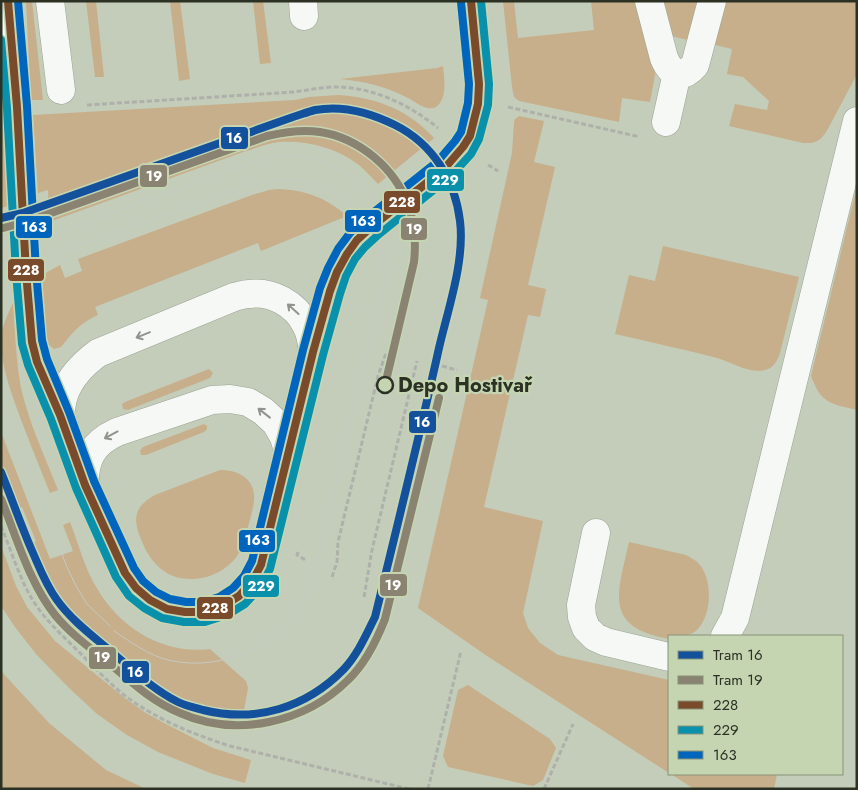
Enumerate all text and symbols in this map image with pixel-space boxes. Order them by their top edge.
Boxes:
line badge: 16 [220,126,249,150]
text: 16 [226,128,242,148]
line badge: 19 [139,164,168,188]
text: 19 [146,166,162,186]
line badge: 229 [426,168,465,192]
text: 229 [431,170,459,190]
line badge: 228 [383,190,421,214]
text: 228 [388,192,416,212]
line badge: 163 [344,209,382,233]
text: 163 [350,211,376,231]
line badge: 163 [15,215,53,239]
text: 163 [21,217,47,237]
line badge: 19 [400,217,428,241]
text: 19 [406,219,422,239]
line badge: 228 [7,258,45,282]
text: 228 [12,260,40,280]
one-way arrow [287,303,300,315]
one-way arrow [135,331,150,340]
place label: Depo Hostivař [398,371,533,400]
marker: Depo Hostivař [376,376,394,394]
one-way arrow [257,408,271,418]
line badge: 16 [408,410,437,434]
text: 16 [414,412,430,432]
one-way arrow [104,430,119,440]
line badge: 163 [238,529,276,553]
text: 163 [244,530,270,550]
line badge: 19 [379,573,408,597]
line badge: 229 [242,574,280,598]
text: 19 [385,575,401,595]
text: 229 [247,576,275,596]
line badge: 228 [196,596,234,620]
text: 228 [201,598,229,618]
legend [668,635,843,775]
text: Tram 16 [713,644,763,666]
line badge: 19 [88,646,117,670]
text: 19 [94,647,110,667]
line badge: 16 [121,660,150,684]
text: 16 [127,662,143,682]
text: Tram 19 [713,669,763,691]
text: 228 [713,694,738,716]
text: 229 [713,719,739,741]
text: 163 [713,744,737,766]

